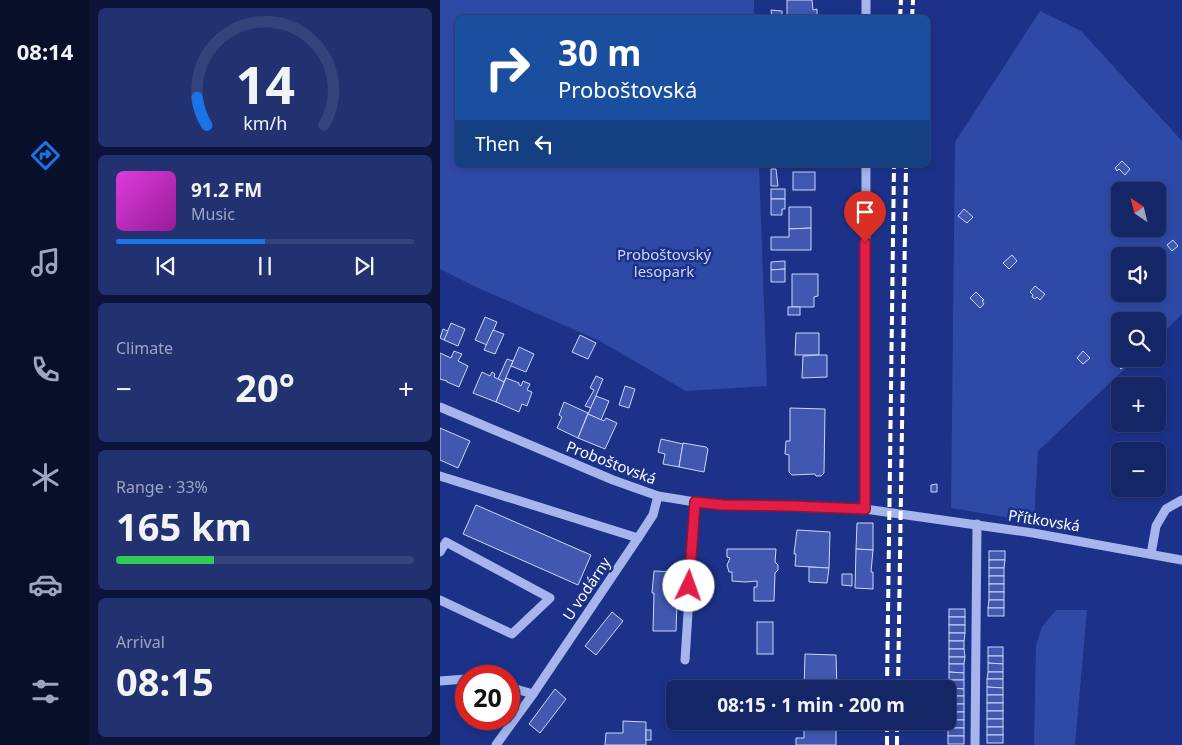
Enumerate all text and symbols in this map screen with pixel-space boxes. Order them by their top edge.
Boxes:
text: 30 m [558,29,641,76]
icon: right [475,35,540,100]
text: 08:14 [17,36,73,66]
text: 14 [235,48,295,119]
text: Proboštovská [558,74,697,104]
text: km/h [243,111,287,135]
icon: left [530,130,558,158]
text: Then [475,131,520,157]
icon: directions [28,138,63,173]
text: 91.2 FM [191,177,262,203]
north arrow [1111,182,1166,238]
map controls [1111,182,1166,497]
pin [844,191,886,242]
icon: arrive [851,198,879,226]
text: Music [191,203,235,225]
park label: Proboštovský lesopark [617,244,711,281]
icon: music [28,245,63,280]
button: sound [1111,247,1166,302]
icon: previous [152,252,180,280]
icon: pause [251,252,279,280]
icon: next [350,252,378,280]
button: search [1111,312,1166,367]
text: Climate [116,337,173,359]
icon: phone [28,352,63,387]
text: 20° [235,361,295,413]
text: − [116,369,132,407]
text: + [398,369,414,407]
button: + [1111,377,1166,432]
street label: Proboštovská [563,436,659,488]
button: − [1111,442,1166,497]
icon: climate [28,460,63,495]
text: Range · 33% [116,476,208,498]
text: 165 km [116,500,252,552]
street label: Přítkovská [1007,504,1082,536]
street label: U vodárny [558,553,615,624]
position arrow [662,559,714,611]
icon: car [28,567,63,602]
text: Arrival [116,631,165,653]
text: 08:15 [116,655,214,707]
speed limit sign: 20 [455,665,520,730]
icon: filters [28,674,63,709]
text: 08:15 · 1 min · 200 m [717,692,905,718]

